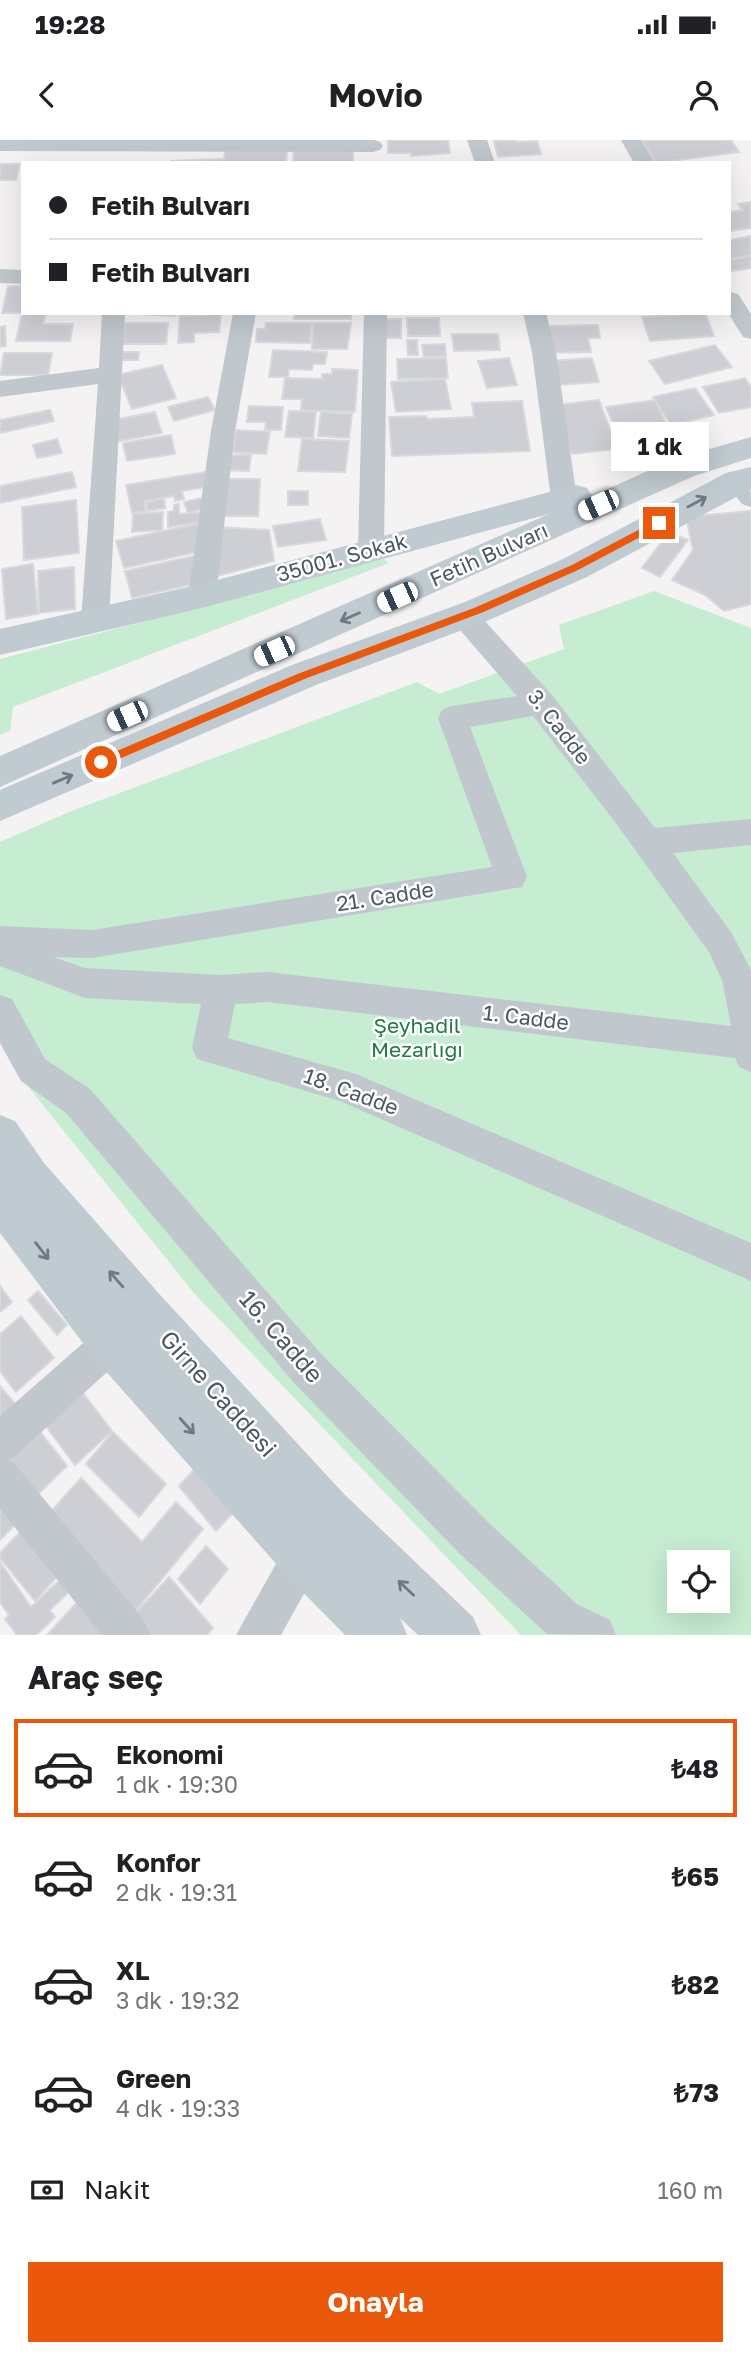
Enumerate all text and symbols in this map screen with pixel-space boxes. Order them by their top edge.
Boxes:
text: 19:28 [35,9,106,40]
icon: back [28,76,66,114]
text: Movio [328,76,423,114]
icon: person [685,76,723,114]
text: Fetih Bulvarı [91,190,250,221]
text: Fetih Bulvarı [91,257,250,288]
callout: 1 dk [610,422,708,470]
text: 1 dk [637,432,683,460]
car [575,487,622,523]
one-way arrow [687,495,707,509]
route end [643,507,675,539]
street label: Fetih Bulvarı [426,516,552,592]
street label: 35001. Sokak [274,527,410,587]
car [374,579,421,615]
one-way arrow [340,611,362,624]
car [251,633,298,669]
street label: 3. Cadde [522,684,597,769]
car [104,698,151,734]
route start [85,746,117,778]
one-way arrow [51,772,73,785]
street label: 21. Cadde [334,876,435,917]
street label: 1. Cadde [482,999,570,1035]
park label: Şeyhadil Mezarlığı [371,1012,463,1062]
street label: 18. Cadde [301,1062,402,1120]
one-way arrow [34,1242,49,1260]
one-way arrow [108,1270,124,1288]
street label: 16. Cadde [234,1284,330,1388]
street label: Girne Caddesi [155,1324,283,1462]
one-way arrow [179,1417,195,1435]
map controls [667,1550,730,1613]
button: locate [667,1550,730,1613]
one-way arrow [397,1580,415,1597]
text: Araç seç [28,1658,163,1696]
icon: car [32,1737,95,1800]
text: Ekonomi [116,1739,224,1770]
text: ₺48 [671,1753,719,1784]
text: 1 dk · 19:30 [116,1770,238,1798]
icon: car [32,1845,95,1908]
text: Konfor [116,1847,201,1878]
text: ₺65 [672,1861,719,1892]
text: 2 dk · 19:31 [116,1878,237,1906]
icon: car [32,1953,95,2016]
text: XL [116,1955,150,1986]
text: ₺82 [672,1969,719,2000]
text: 3 dk · 19:32 [116,1986,240,2014]
icon: car [32,2061,95,2124]
text: Green [116,2063,191,2094]
text: ₺73 [674,2077,719,2108]
text: 4 dk · 19:33 [116,2094,240,2122]
icon: cash [28,2171,66,2209]
text: Nakit [84,2174,151,2205]
text: 160 m [658,2176,723,2204]
button: Onayla [28,2262,723,2342]

